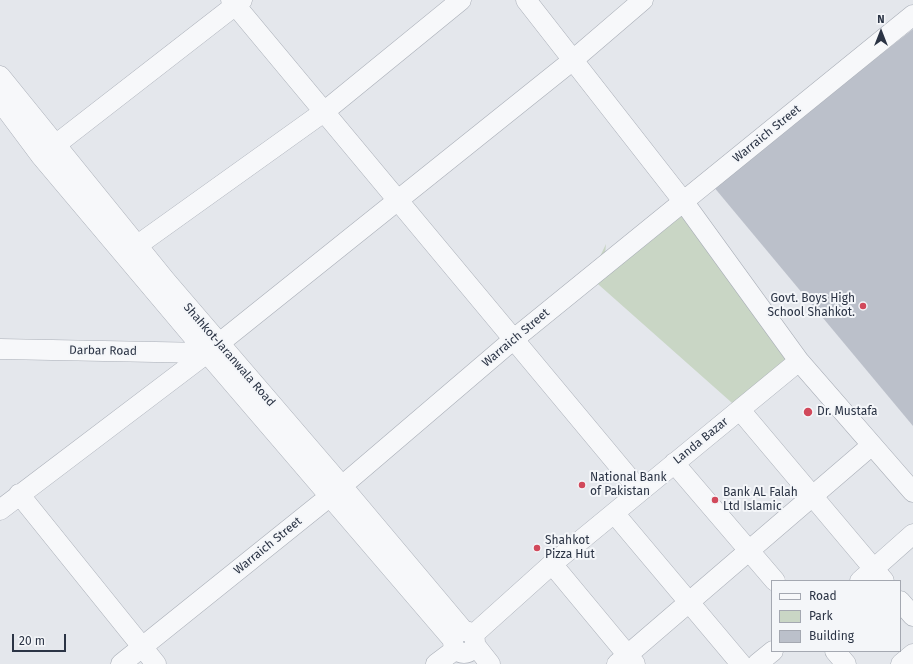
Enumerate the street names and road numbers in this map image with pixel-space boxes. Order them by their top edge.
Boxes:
street label: Warraich Street [730,102,804,166]
street label: Shahkot-Jaranwala Road [180,300,278,410]
street label: Warraich Street [479,306,553,370]
street label: Darbar Road [69,343,137,359]
street label: Landa Bazar [671,415,731,467]
street label: Warraich Street [231,514,305,578]

